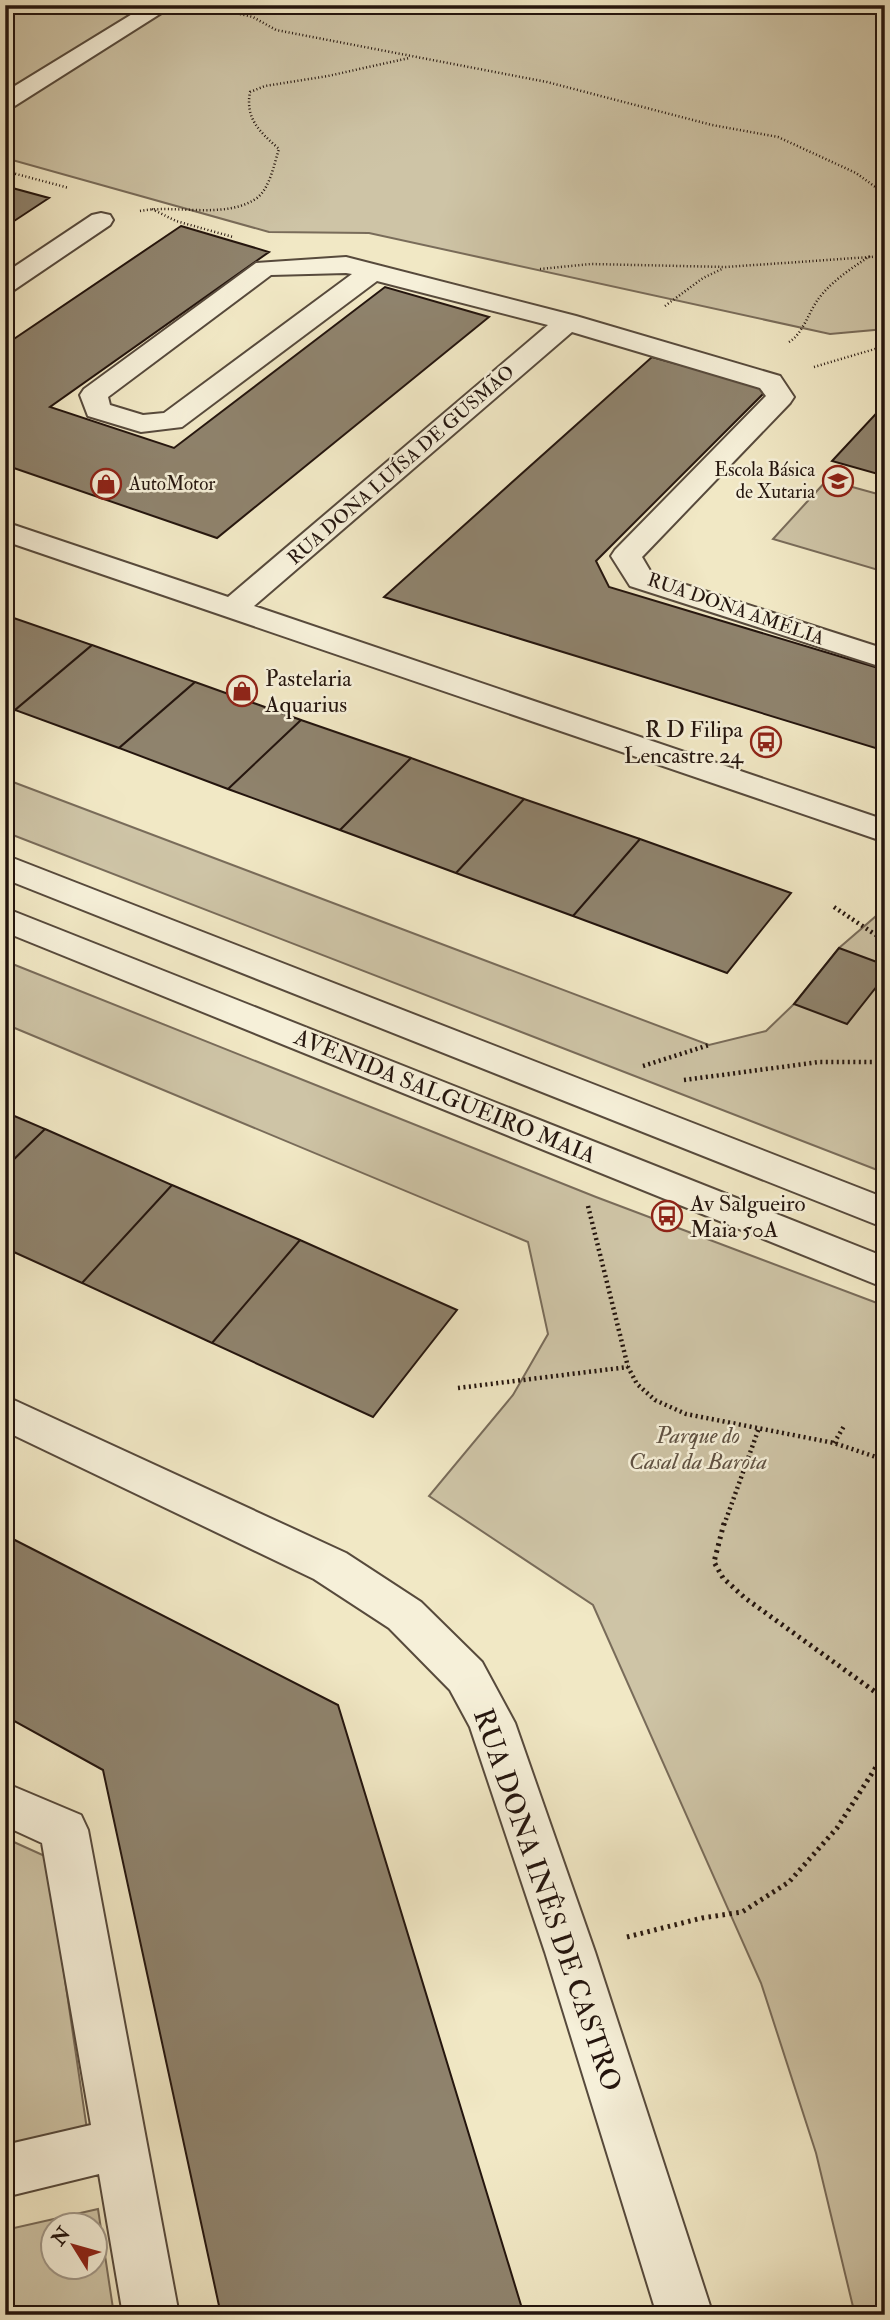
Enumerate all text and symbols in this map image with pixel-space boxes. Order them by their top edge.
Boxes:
street label: RUA DONA LUÍSA DE GUSMÃO [281,358,519,570]
place label: Escola Básica de Xutaria [714,458,815,504]
school or university icon: Escola Básica de Xutaria [821,464,855,498]
shop icon: AutoMotor [89,467,123,501]
place label: AutoMotor [128,472,215,496]
street label: RUA DONA AMÉLIA [644,566,828,651]
place label: Pastelaria Aquarius [264,664,352,719]
shop icon: Pastelaria Aquarius [225,674,259,708]
place label: R D Filipa Lencastre 24 [624,715,745,770]
bus stop icon: R D Filipa Lencastre 24 [749,725,783,759]
street label: AVENIDA SALGUEIRO MAIA [289,1022,600,1170]
place label: Av Salgueiro Maia 50A [689,1189,806,1244]
bus stop icon: Av Salgueiro Maia 50A [650,1199,684,1233]
park label: Parque do Casal da Barota [629,1421,768,1476]
street label: RUA DONA INÊS DE CASTRO [465,1704,629,2096]
north arrow [38,2212,108,2282]
text: N [46,2222,77,2251]

